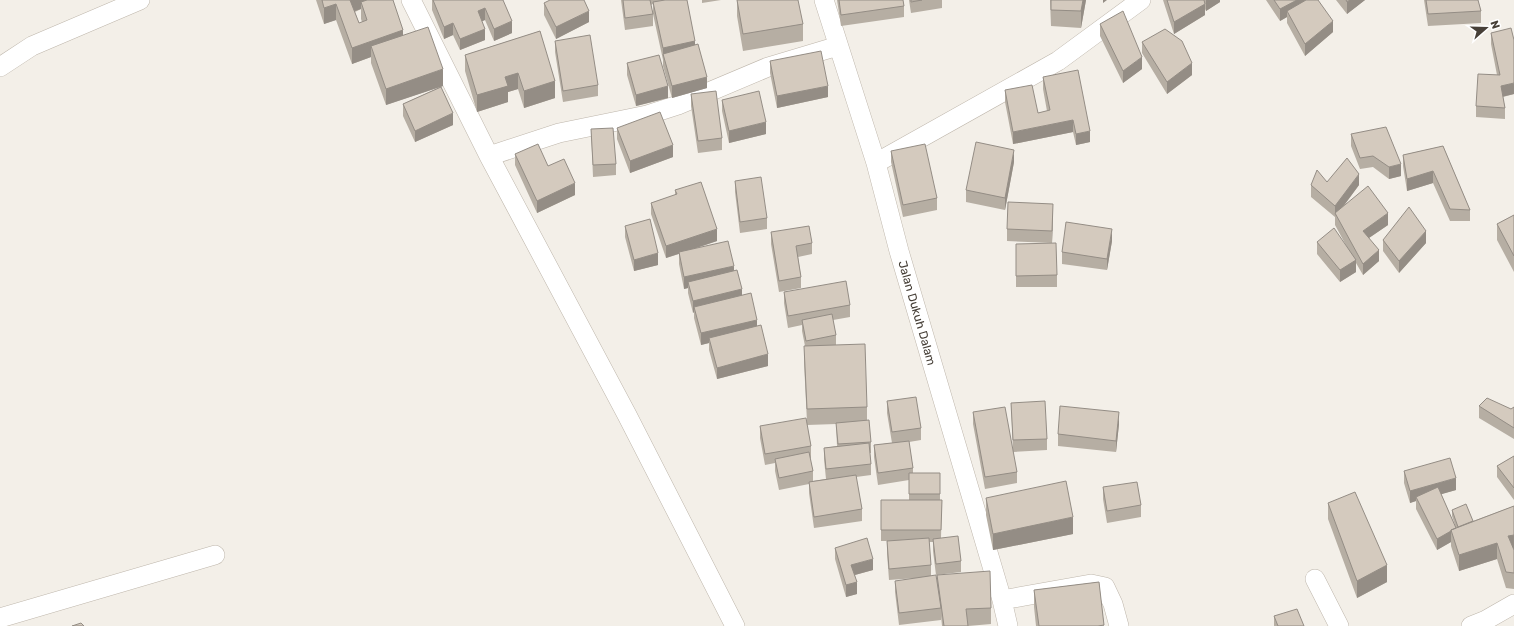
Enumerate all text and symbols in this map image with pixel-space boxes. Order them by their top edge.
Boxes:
north arrow [1466,8,1506,48]
text: N [1487,19,1502,31]
street label: Jalan Dukuh Dalam [895,259,939,367]

